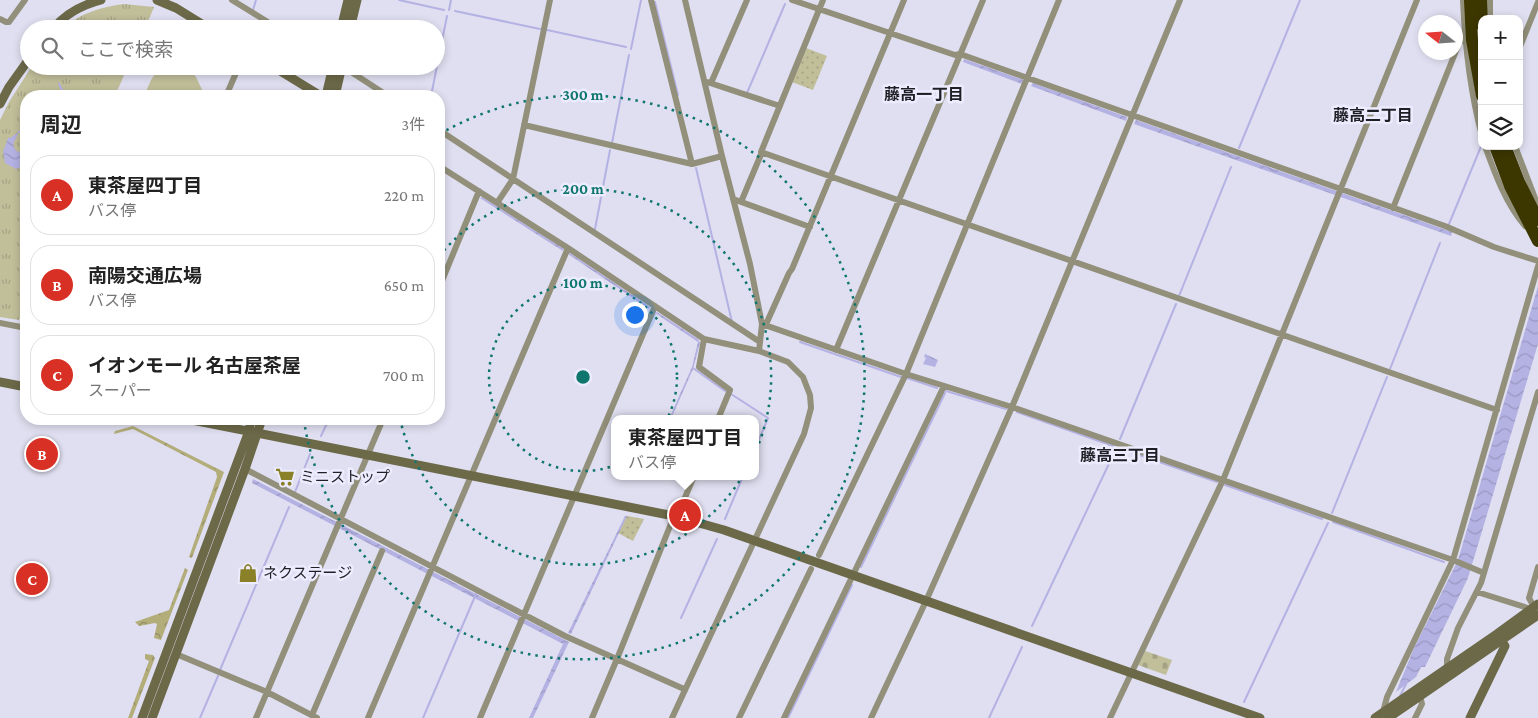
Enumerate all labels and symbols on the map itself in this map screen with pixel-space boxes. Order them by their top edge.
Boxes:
north arrow [1418,15,1463,60]
district label: 藤高一丁目 [884,86,964,103]
text: 300 m [562,87,604,103]
district label: 藤高二丁目 [1333,107,1413,124]
text: 200 m [562,181,604,197]
text: 100 m [563,275,603,291]
your location [622,302,648,328]
centre of rings [574,368,592,386]
pin: B [26,435,58,473]
district label: 藤高三丁目 [1080,447,1160,464]
supermarket icon: ミニストップ [274,466,296,488]
place label: ミニストップ [300,469,390,485]
pin: A [669,496,701,534]
pin: C [16,560,48,598]
shop icon: ネクステージ [237,562,259,584]
place label: ネクステージ [263,565,352,581]

